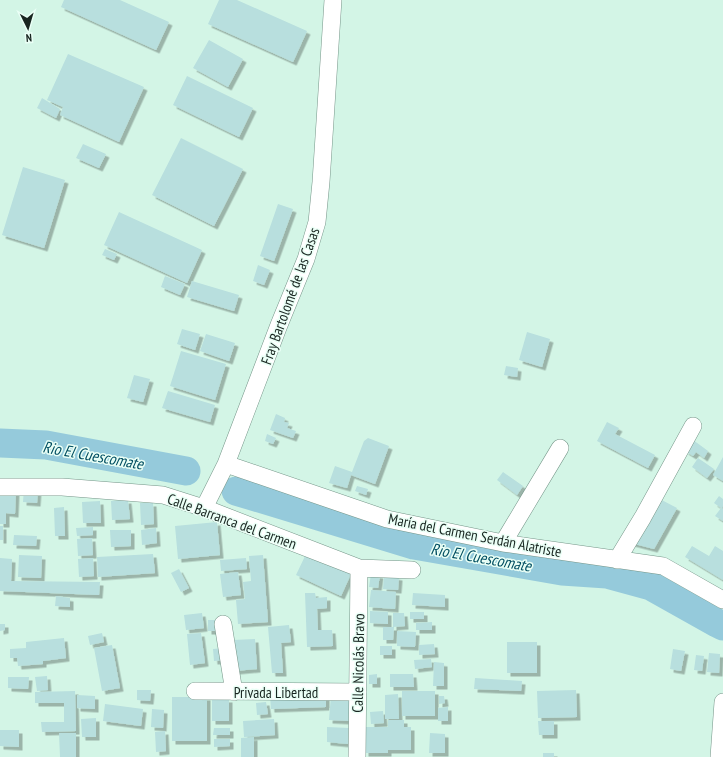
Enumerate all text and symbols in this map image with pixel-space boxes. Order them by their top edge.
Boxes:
north arrow [8,8,48,48]
text: N [25,31,32,45]
street label: Fray Bartolomé de las Casas [256,225,324,367]
water label: Rio El Cuescomate [41,436,146,474]
street label: Calle Barranca del Carmen [165,489,299,553]
street label: María del Carmen Serdán Alatriste [387,509,563,561]
water label: Rio El Cuescomate [429,538,534,576]
street label: Calle Nicolás Bravo [348,613,368,713]
street label: Privada Libertad [234,683,318,702]

